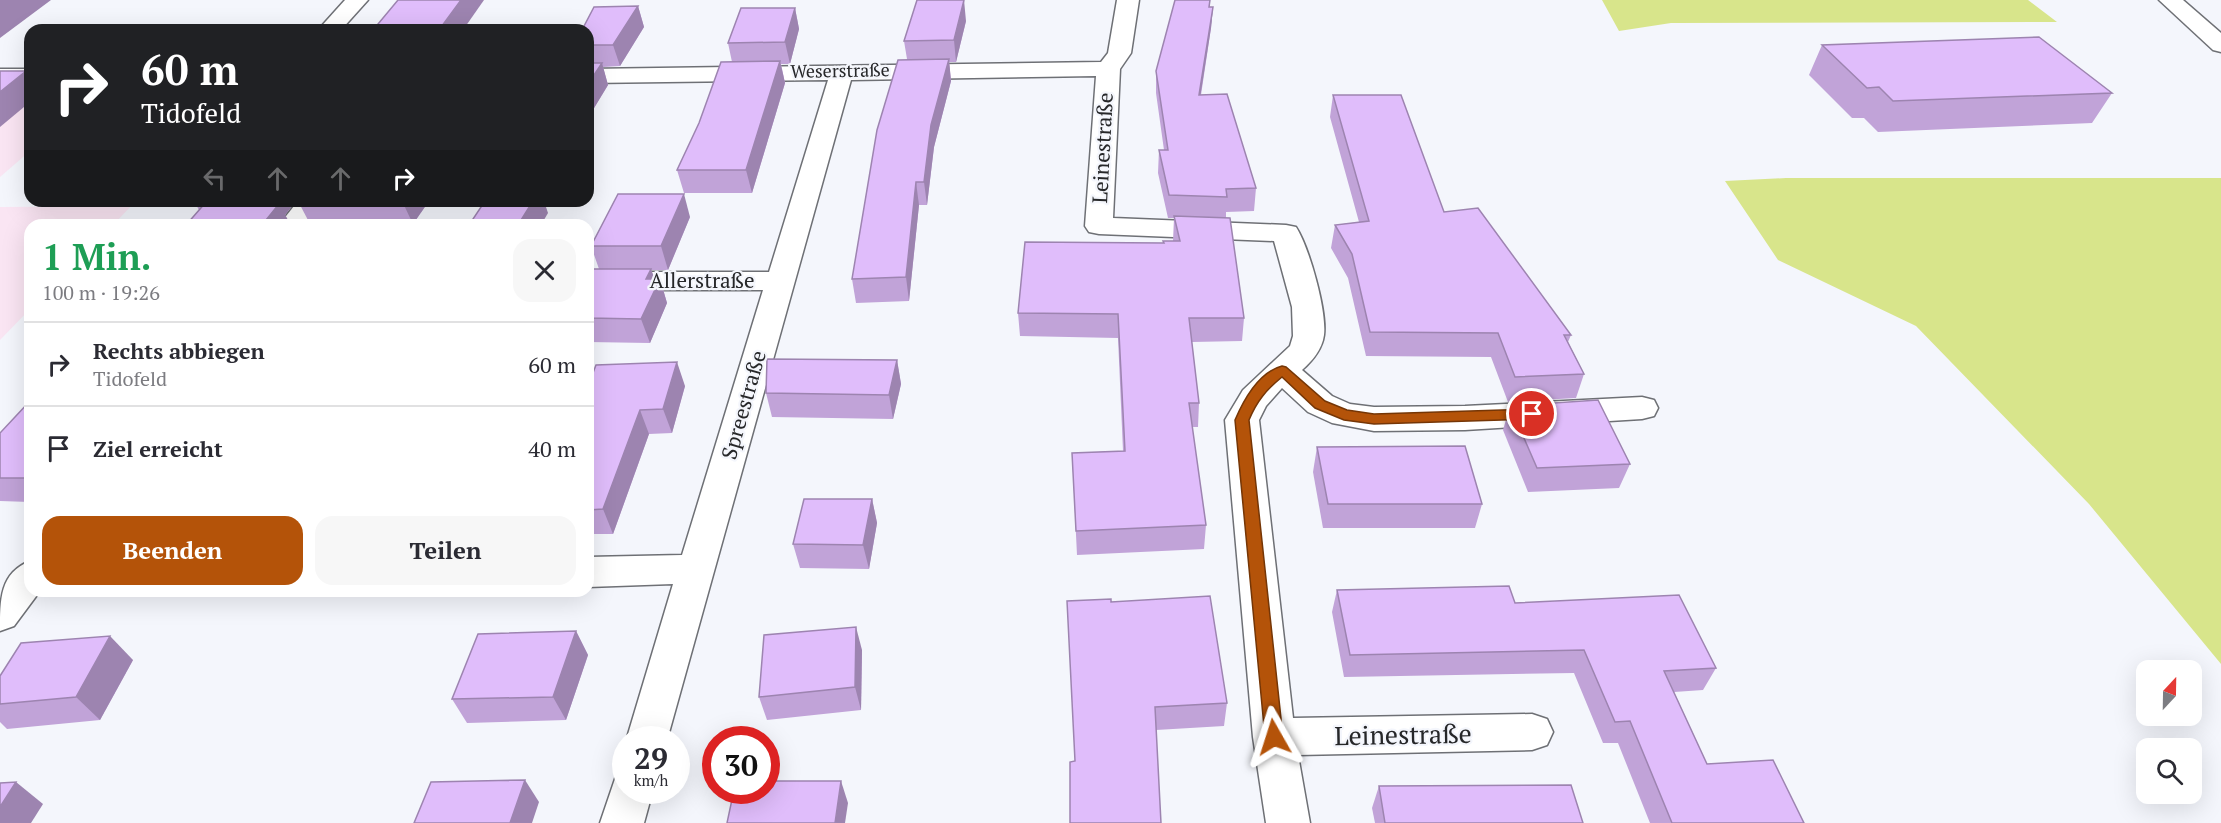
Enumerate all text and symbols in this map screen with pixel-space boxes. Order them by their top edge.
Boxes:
text: 60 m [141,41,239,97]
icon: right [42,48,120,126]
street label: Weserstraße [790,57,890,83]
street label: Leinestraße [1085,92,1119,204]
text: Tidofeld [141,95,241,131]
icon: left [198,162,231,195]
icon: ahead [261,162,294,195]
icon: ahead [324,162,357,195]
icon: right [387,162,420,195]
text: 1 Min. [42,233,151,280]
button: close [513,239,576,302]
street label: Allerstraße [649,266,755,294]
text: 100 m · 19:26 [42,279,160,306]
text: Rechts abbiegen [93,336,265,365]
street label: Spreestraße [714,347,772,462]
icon: right [42,348,75,381]
text: 60 m [528,350,576,379]
text: Tidofeld [93,365,167,392]
pin [1506,388,1557,439]
icon: arrive [1515,397,1548,430]
icon: arrive [42,432,75,465]
text: Ziel erreicht [93,434,223,463]
text: 40 m [528,434,576,463]
button: Beenden [42,516,303,585]
button: Teilen [315,516,576,585]
north arrow [2136,660,2202,726]
map controls [2136,660,2202,804]
position arrow [1242,705,1306,769]
street label: Leinestraße [1334,716,1472,752]
speed limit sign: 30 [702,726,780,804]
text: 29 [634,738,668,778]
button: search [2136,738,2202,804]
text: km/h [634,770,668,790]

